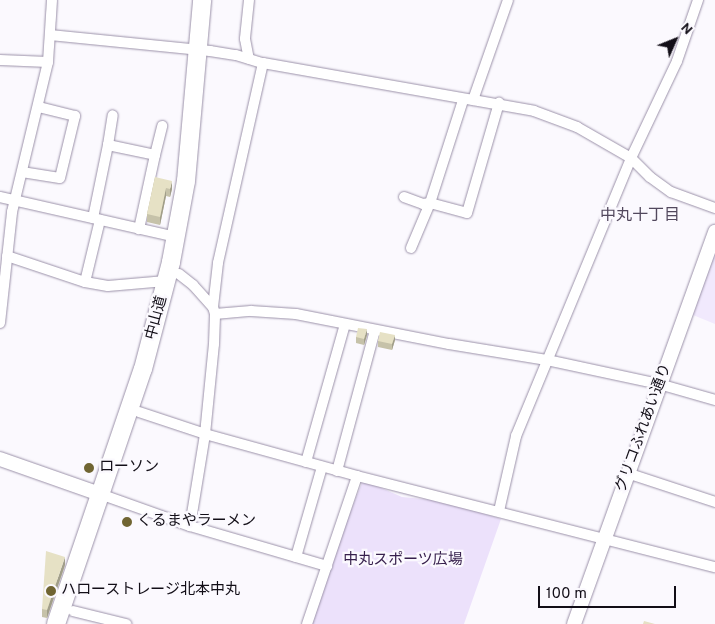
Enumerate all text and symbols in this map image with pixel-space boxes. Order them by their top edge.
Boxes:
north arrow [650,15,700,65]
text: N [677,20,696,39]
district label: 中丸十丁目 [600,206,680,226]
street label: 中山道 [142,294,172,342]
street label: グリコふれあい通り [612,361,676,495]
place label: ローソン [99,459,159,477]
marker: ローソン [83,462,95,474]
place label: くるまやラーメン [137,513,257,531]
marker: くるまやラーメン [121,516,133,528]
park label: 中丸スポーツ広場 [343,552,463,570]
scale bar [540,576,678,608]
place label: ハローストレージ北本中丸 [61,582,241,600]
marker: ハローストレージ北本中丸 [45,585,57,597]
text: 100 m [546,585,587,604]

